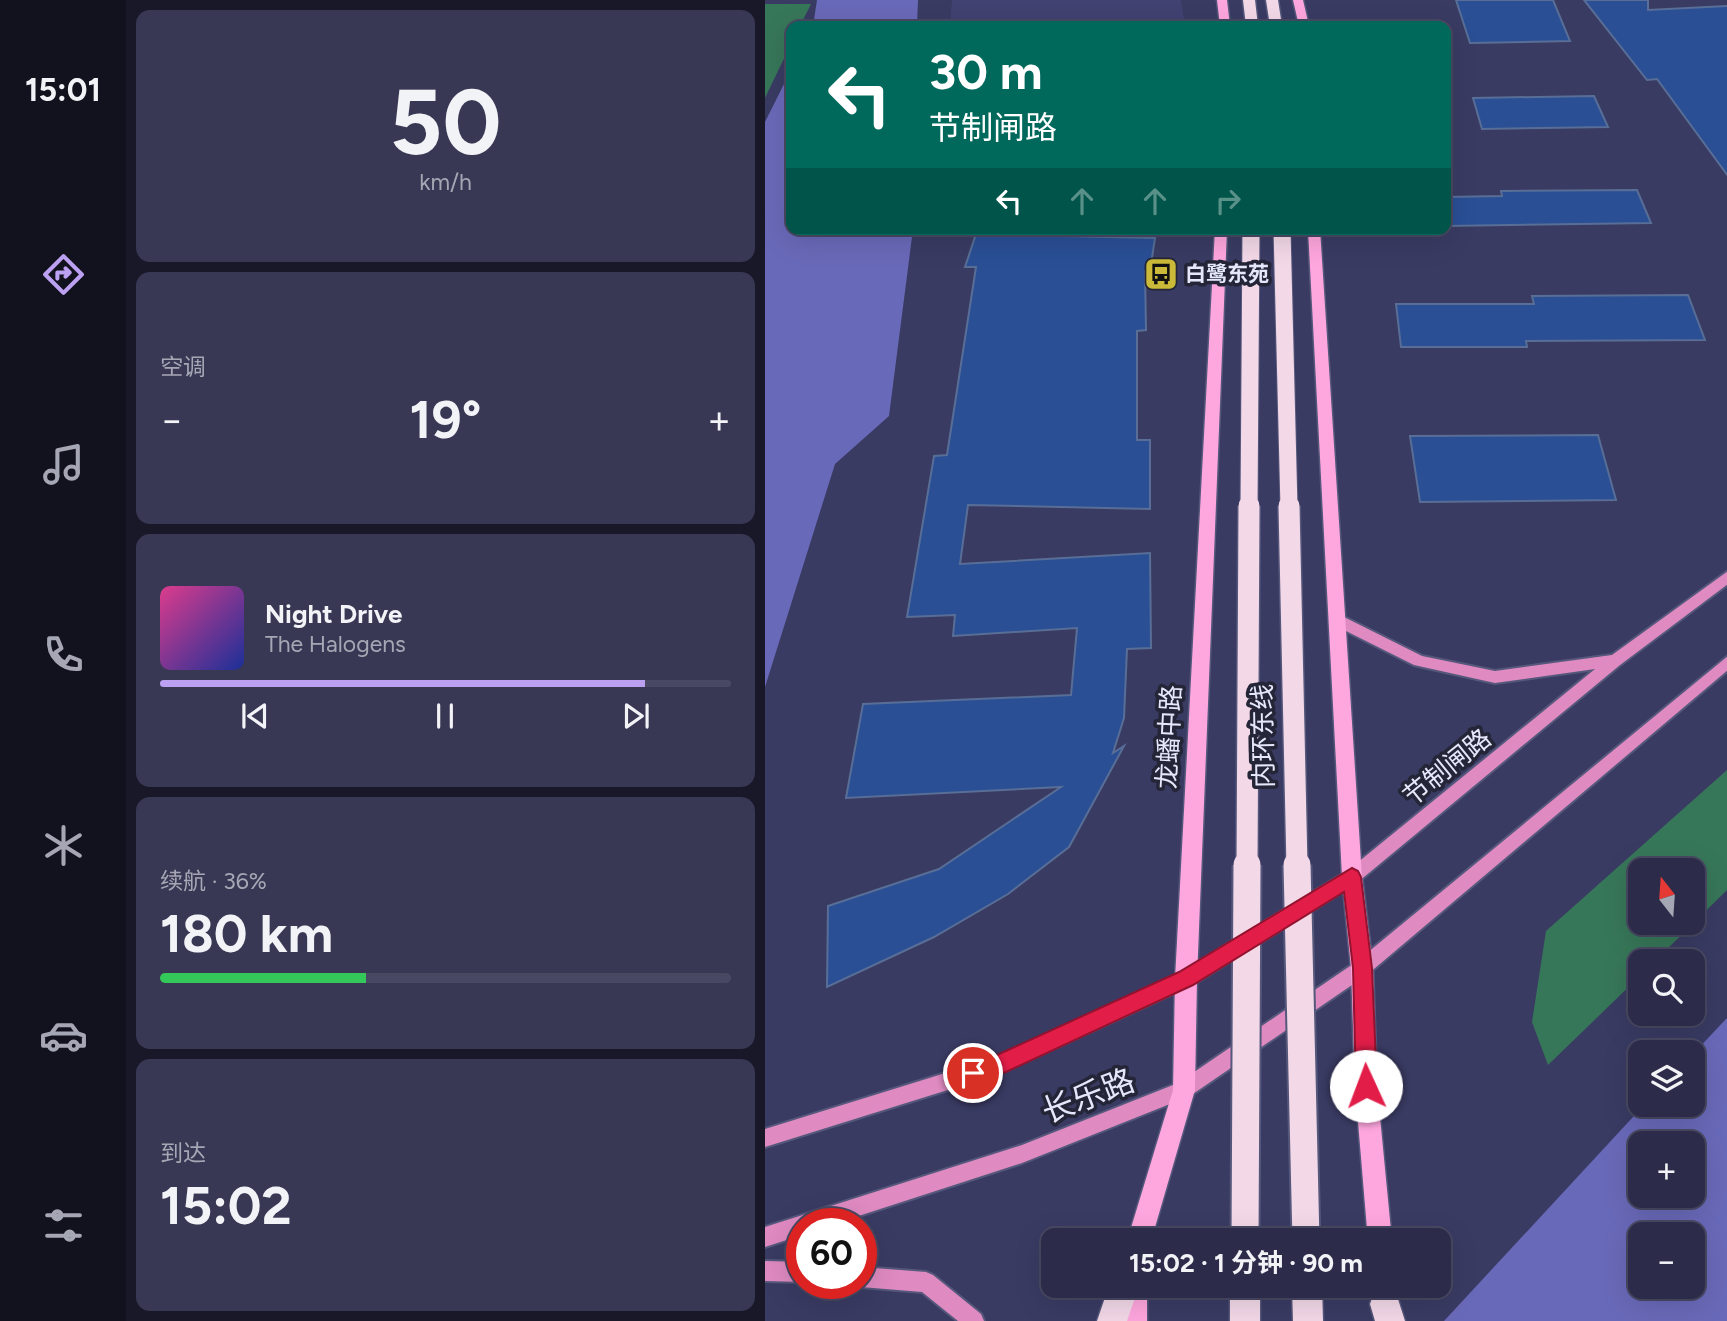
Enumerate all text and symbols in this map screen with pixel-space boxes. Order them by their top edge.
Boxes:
text: 30 m [929,42,1042,101]
icon: left [814,49,905,140]
text: 50 [390,68,501,177]
text: 15:01 [25,71,101,109]
text: 节制闸路 [929,109,1057,147]
text: km/h [419,168,472,196]
icon: left [990,182,1028,220]
icon: ahead [1063,182,1101,220]
icon: ahead [1136,182,1174,220]
icon: right [1209,182,1247,220]
icon: directions [39,250,88,299]
bus stop icon: 白鹭东苑 [1142,255,1180,293]
place label: 白鹭东苑 [1185,261,1269,286]
text: 空调 [160,353,206,381]
text: 19° [410,389,481,451]
text: − [160,397,184,443]
text: + [707,397,731,443]
icon: music [39,440,88,489]
text: Night Drive [265,598,402,630]
icon: phone [39,630,88,679]
text: The Halogens [265,630,406,658]
street label: 龙蟠中路 [1150,684,1188,790]
street label: 内环东线 [1246,684,1280,788]
icon: previous [236,697,274,735]
icon: pause [426,697,464,735]
icon: next [617,697,655,735]
street label: 节制闸路 [1397,722,1497,812]
icon: climate [39,821,88,870]
north arrow [1628,858,1705,934]
map controls [1628,858,1705,1299]
text: 续航 · 36% [160,867,267,895]
text: 180 km [160,903,333,965]
button: search [1628,949,1705,1026]
icon: car [39,1011,88,1060]
button: layers [1628,1040,1705,1117]
pin [943,1043,1003,1103]
position arrow [1329,1049,1403,1123]
icon: arrive [954,1054,992,1092]
street label: 长乐路 [1036,1061,1140,1131]
button: + [1628,1131,1705,1208]
text: 到达 [160,1139,206,1167]
text: 15:02 [160,1175,292,1237]
icon: filters [39,1201,88,1250]
speed limit sign: 60 [786,1208,877,1299]
button: − [1628,1222,1705,1299]
text: 15:02 · 1 分钟 · 90 m [1129,1247,1363,1279]

